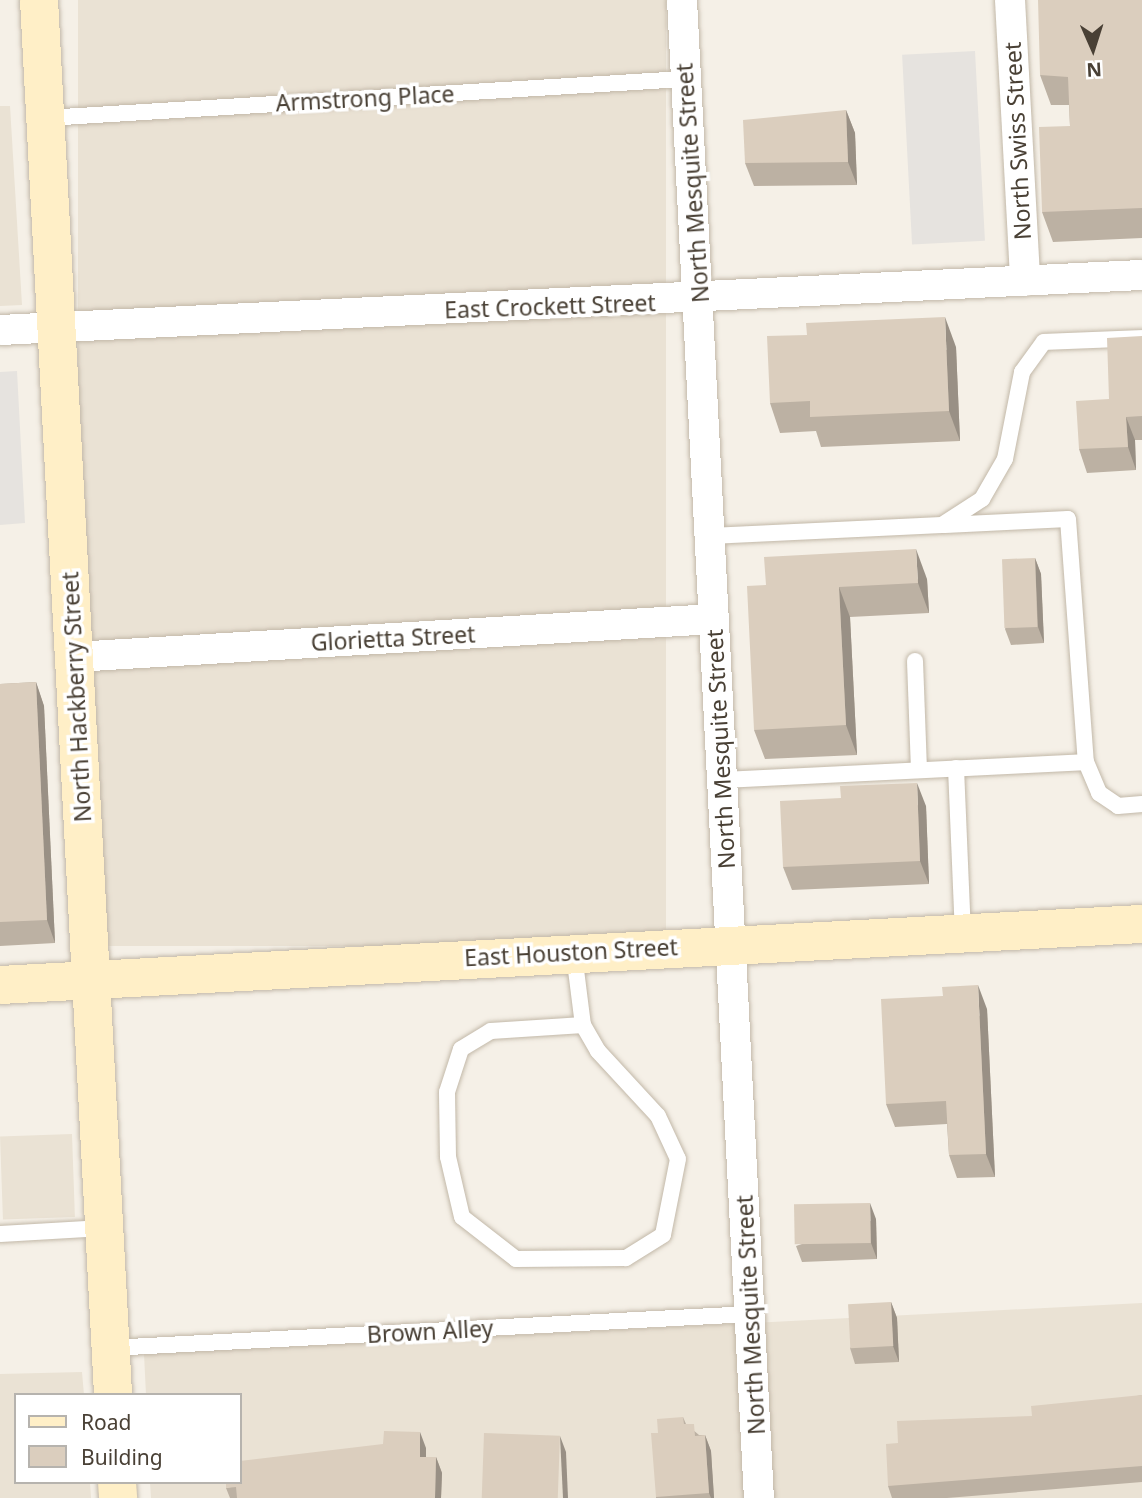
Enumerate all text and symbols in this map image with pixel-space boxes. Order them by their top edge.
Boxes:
north arrow [1058,14,1128,84]
street label: North Swiss Street [998,41,1036,241]
text: N [1086,57,1103,83]
street label: North Mesquite Street [670,62,714,304]
street label: Armstrong Place [275,80,455,116]
street label: East Crockett Street [444,289,656,323]
street label: North Hackberry Street [56,571,96,823]
street label: Glorietta Street [310,620,476,656]
street label: North Mesquite Street [700,628,740,870]
street label: East Houston Street [464,933,678,971]
street label: North Mesquite Street [730,1194,770,1436]
street label: Brown Alley [366,1314,494,1348]
legend [14,1393,242,1484]
text: Road [81,1408,131,1436]
text: Building [81,1443,163,1471]

